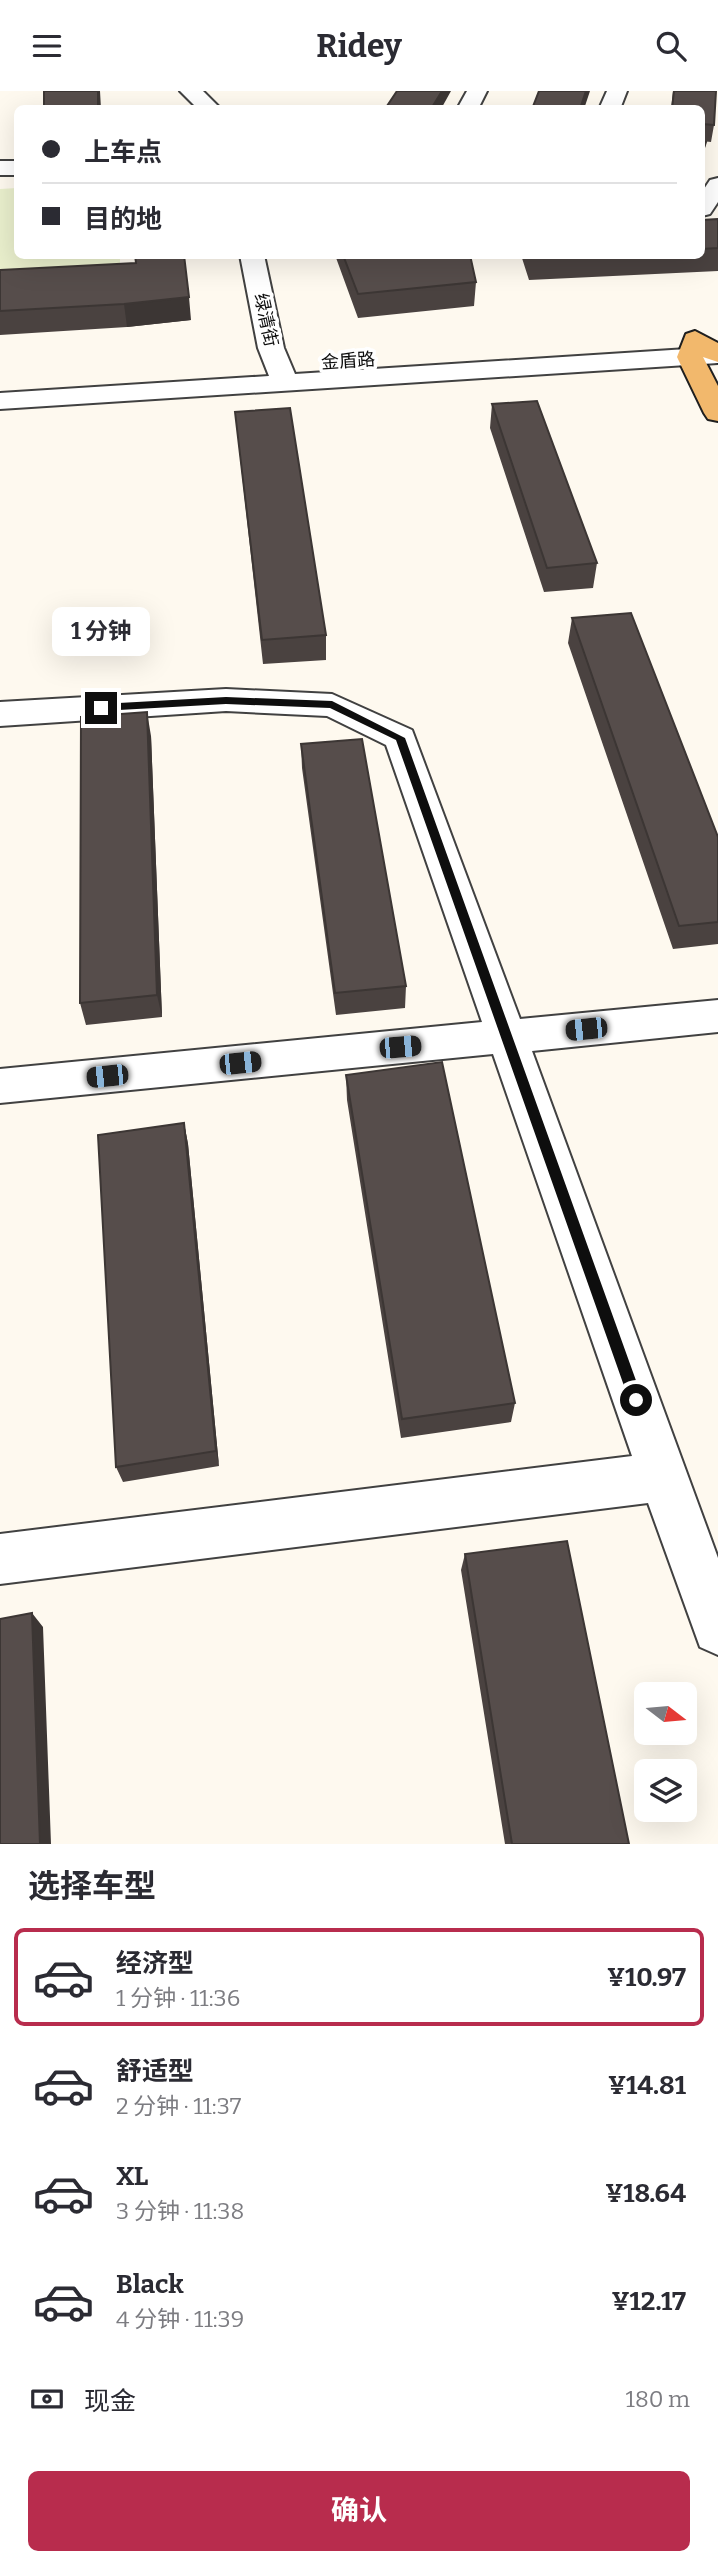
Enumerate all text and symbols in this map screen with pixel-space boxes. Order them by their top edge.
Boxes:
icon: menu [28,27,66,65]
text: Ridey [316,27,402,65]
icon: search [652,27,690,65]
text: 上车点 [84,137,162,168]
text: 目的地 [84,204,162,235]
street label: 绿清街 [250,291,282,349]
street label: 金盾路 [320,348,376,374]
callout: 1 分钟 [52,607,150,655]
text: 1 分钟 [71,617,131,645]
route end [85,692,117,724]
car [565,1016,608,1042]
car [379,1035,422,1059]
car [219,1050,262,1076]
car [86,1063,129,1089]
route start [620,1384,652,1416]
north arrow [634,1682,696,1745]
map controls [634,1682,697,1822]
button: layers [634,1759,697,1822]
text: 选择车型 [28,1867,156,1905]
icon: car [32,1946,95,2009]
text: 经济型 [116,1948,194,1979]
text: ¥10.97 [607,1962,686,1993]
text: 1 分钟 · 11:36 [116,1984,240,2012]
icon: car [32,2054,95,2117]
text: 舒适型 [116,2056,194,2087]
text: ¥14.81 [608,2070,686,2101]
text: 2 分钟 · 11:37 [116,2092,241,2120]
text: XL [116,2161,148,2192]
icon: car [32,2162,95,2225]
text: ¥18.64 [605,2178,686,2209]
text: 3 分钟 · 11:38 [116,2197,244,2225]
text: Black [116,2269,184,2300]
icon: car [32,2270,95,2333]
text: ¥12.17 [612,2286,686,2317]
text: 4 分钟 · 11:39 [116,2305,244,2333]
icon: cash [28,2380,66,2418]
text: 180 m [626,2385,690,2413]
text: 现金 [84,2386,136,2417]
button: 确认 [28,2471,690,2551]

